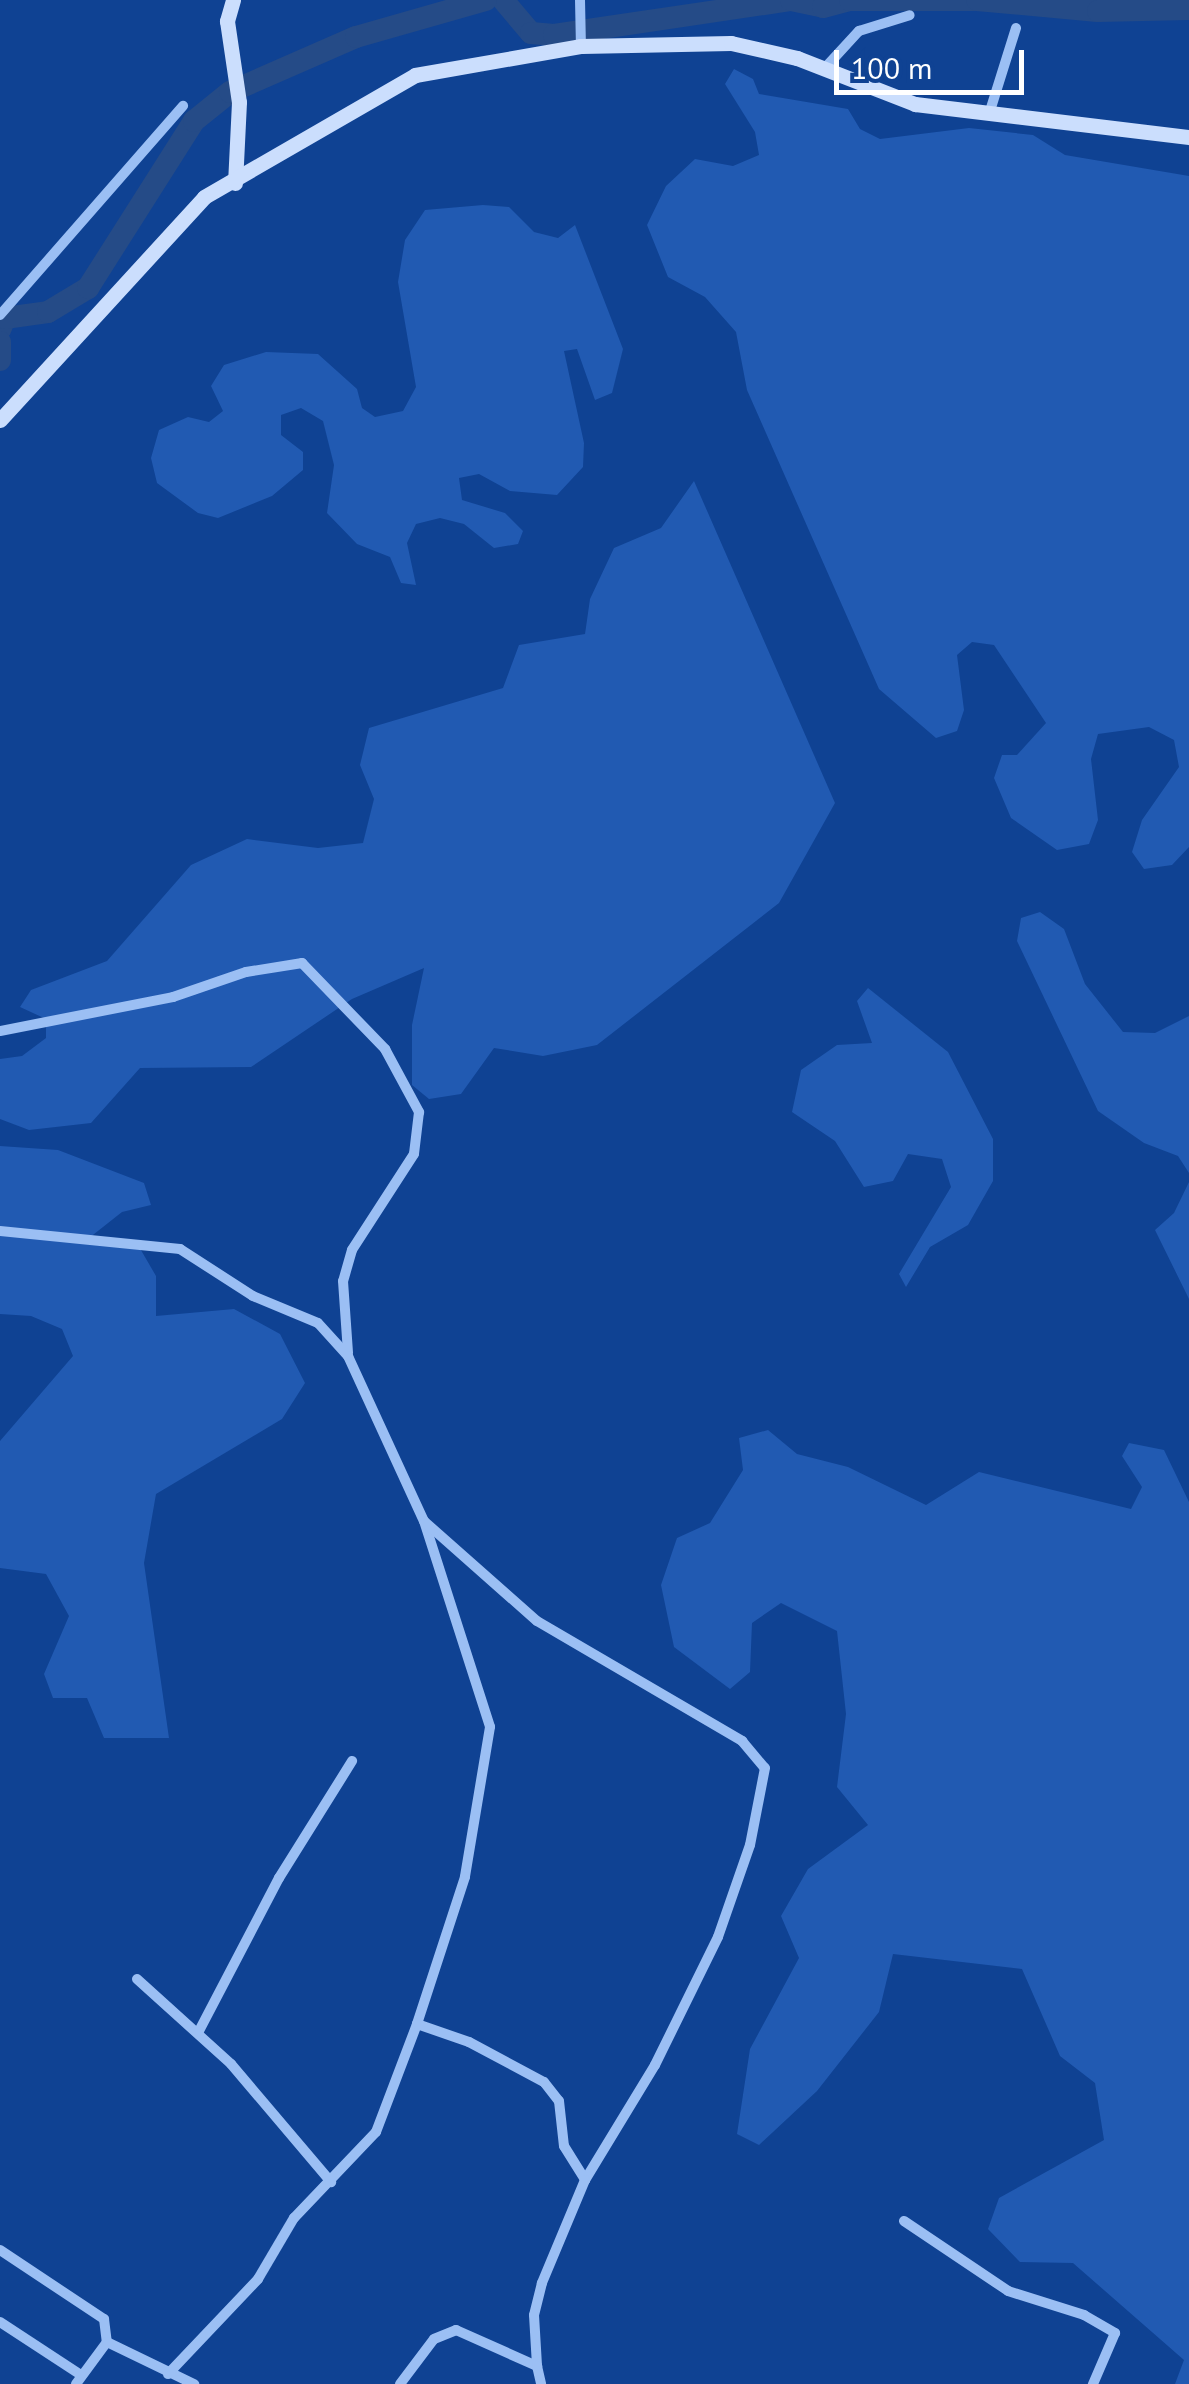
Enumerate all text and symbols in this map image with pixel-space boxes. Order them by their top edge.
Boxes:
scale bar [839,30,1029,92]
text: 100 m [851,48,932,87]

